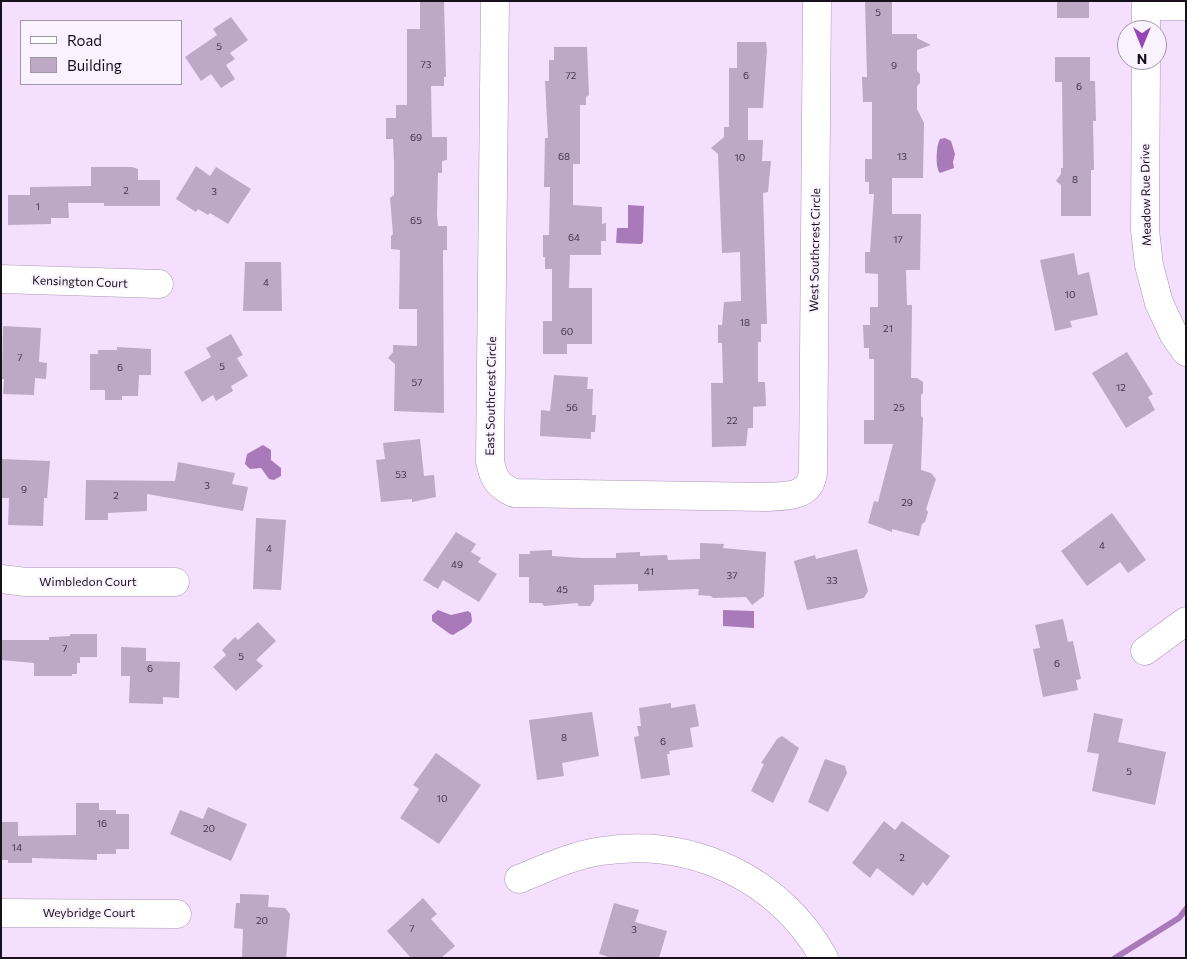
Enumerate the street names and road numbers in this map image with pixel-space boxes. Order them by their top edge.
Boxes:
street label: Meadow Rue Drive [1138,144,1154,246]
street label: West Southcrest Circle [807,188,823,312]
street label: Kensington Court [32,273,128,291]
street label: East Southcrest Circle [483,336,499,456]
street label: Wimbledon Court [39,575,137,589]
street label: Weybridge Court [43,906,135,920]

